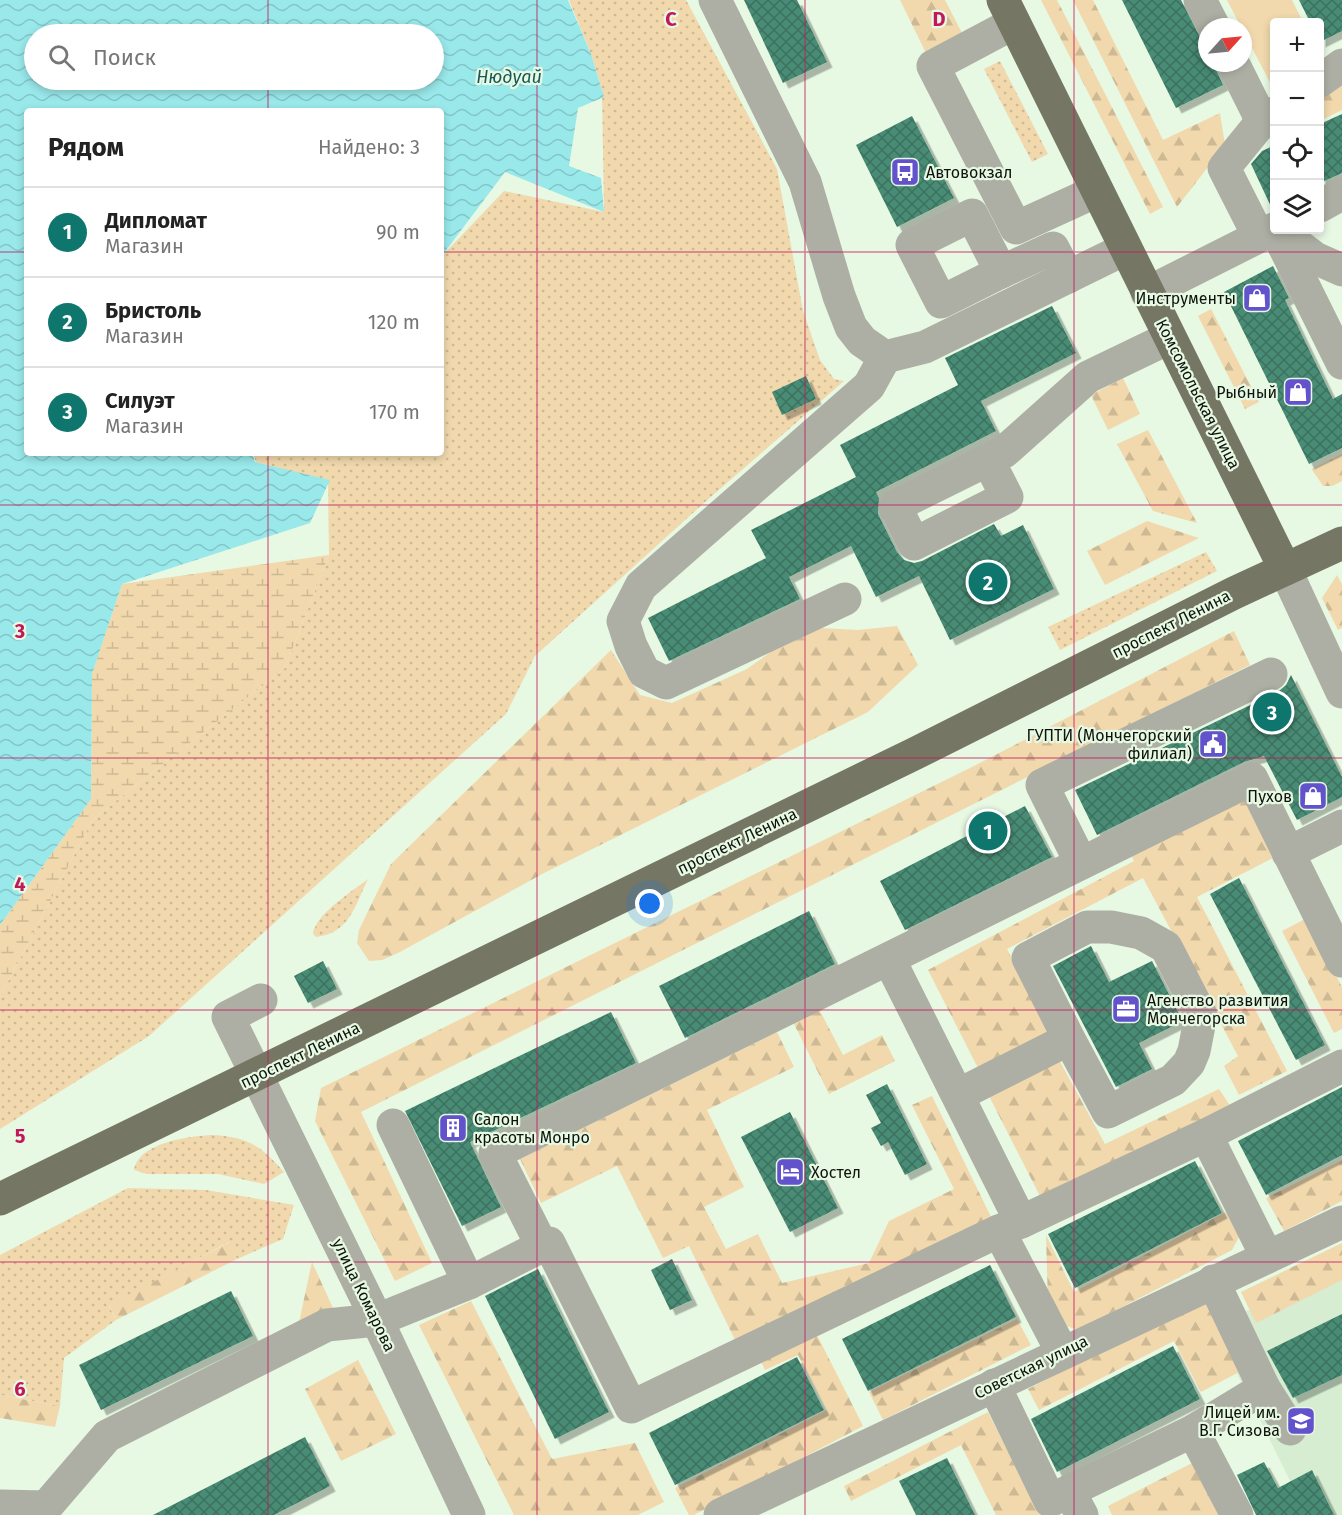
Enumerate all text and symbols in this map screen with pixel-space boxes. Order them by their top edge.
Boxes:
text: C [665,7,677,31]
text: D [932,7,946,31]
north arrow [1198,18,1252,72]
map controls [1270,18,1324,234]
button: + [1270,18,1324,72]
search box [24,24,444,90]
icon: search [45,41,78,74]
text: Поиск [93,44,156,71]
water label: Нюдуай [476,66,542,88]
button: − [1270,72,1324,126]
button: locate [1270,126,1324,180]
text: Рядом [48,132,124,163]
text: Найдено: 3 [318,135,420,159]
bus stop icon: Автовокзал [889,156,921,188]
place label: Автовокзал [926,163,1012,182]
button: layers [1270,180,1324,234]
text: Дипломат [105,207,207,234]
text: 1 [63,220,72,244]
text: 90 m [376,220,420,244]
text: Магазин [105,234,184,258]
shop icon: Инструменты [1241,282,1273,314]
place label: Инструменты [1136,289,1236,308]
text: Бристоль [105,297,201,324]
text: 2 [62,310,73,334]
text: 120 m [368,310,420,334]
street label: Комсомольская улица [1152,316,1244,472]
text: Магазин [105,324,184,348]
shop icon: Рыбный [1282,376,1314,408]
place label: Рыбный [1216,383,1277,402]
text: Силуэт [105,387,175,414]
text: 3 [62,400,73,424]
text: 170 m [369,400,420,424]
text: Магазин [105,414,184,438]
pin: 2 [968,560,1008,604]
street label: проспект Ленина [1109,586,1233,662]
text: 3 [14,619,25,643]
pin: 3 [1252,690,1292,734]
place label: ГУПТИ (Мончегорский филиал) [1027,726,1192,763]
public building icon: ГУПТИ (Мончегорский филиал) [1197,728,1229,760]
shop icon: Пухов [1297,780,1329,812]
place label: Пухов [1247,787,1292,806]
street label: проспект Ленина [674,804,800,878]
pin: 1 [968,808,1008,854]
text: 4 [14,872,26,896]
your location [635,889,664,918]
place label: Агенство развития Мончегорска [1147,991,1289,1028]
office icon: Агенство развития Мончегорска [1110,993,1142,1025]
street label: проспект Ленина [237,1018,363,1092]
place label: Салон красоты Монро [474,1110,590,1147]
building icon: Салон красоты Монро [437,1112,469,1144]
text: 5 [15,1124,26,1148]
hotel icon: Хостел [774,1156,806,1188]
place label: Хостел [811,1163,861,1182]
street label: улица Комарова [328,1235,400,1355]
street label: Советская улица [971,1331,1091,1403]
text: 6 [14,1377,26,1401]
place label: Лицей им. В.Г. Сизова [1199,1403,1280,1440]
school or university icon: Лицей им. В.Г. Сизова [1285,1405,1317,1437]

